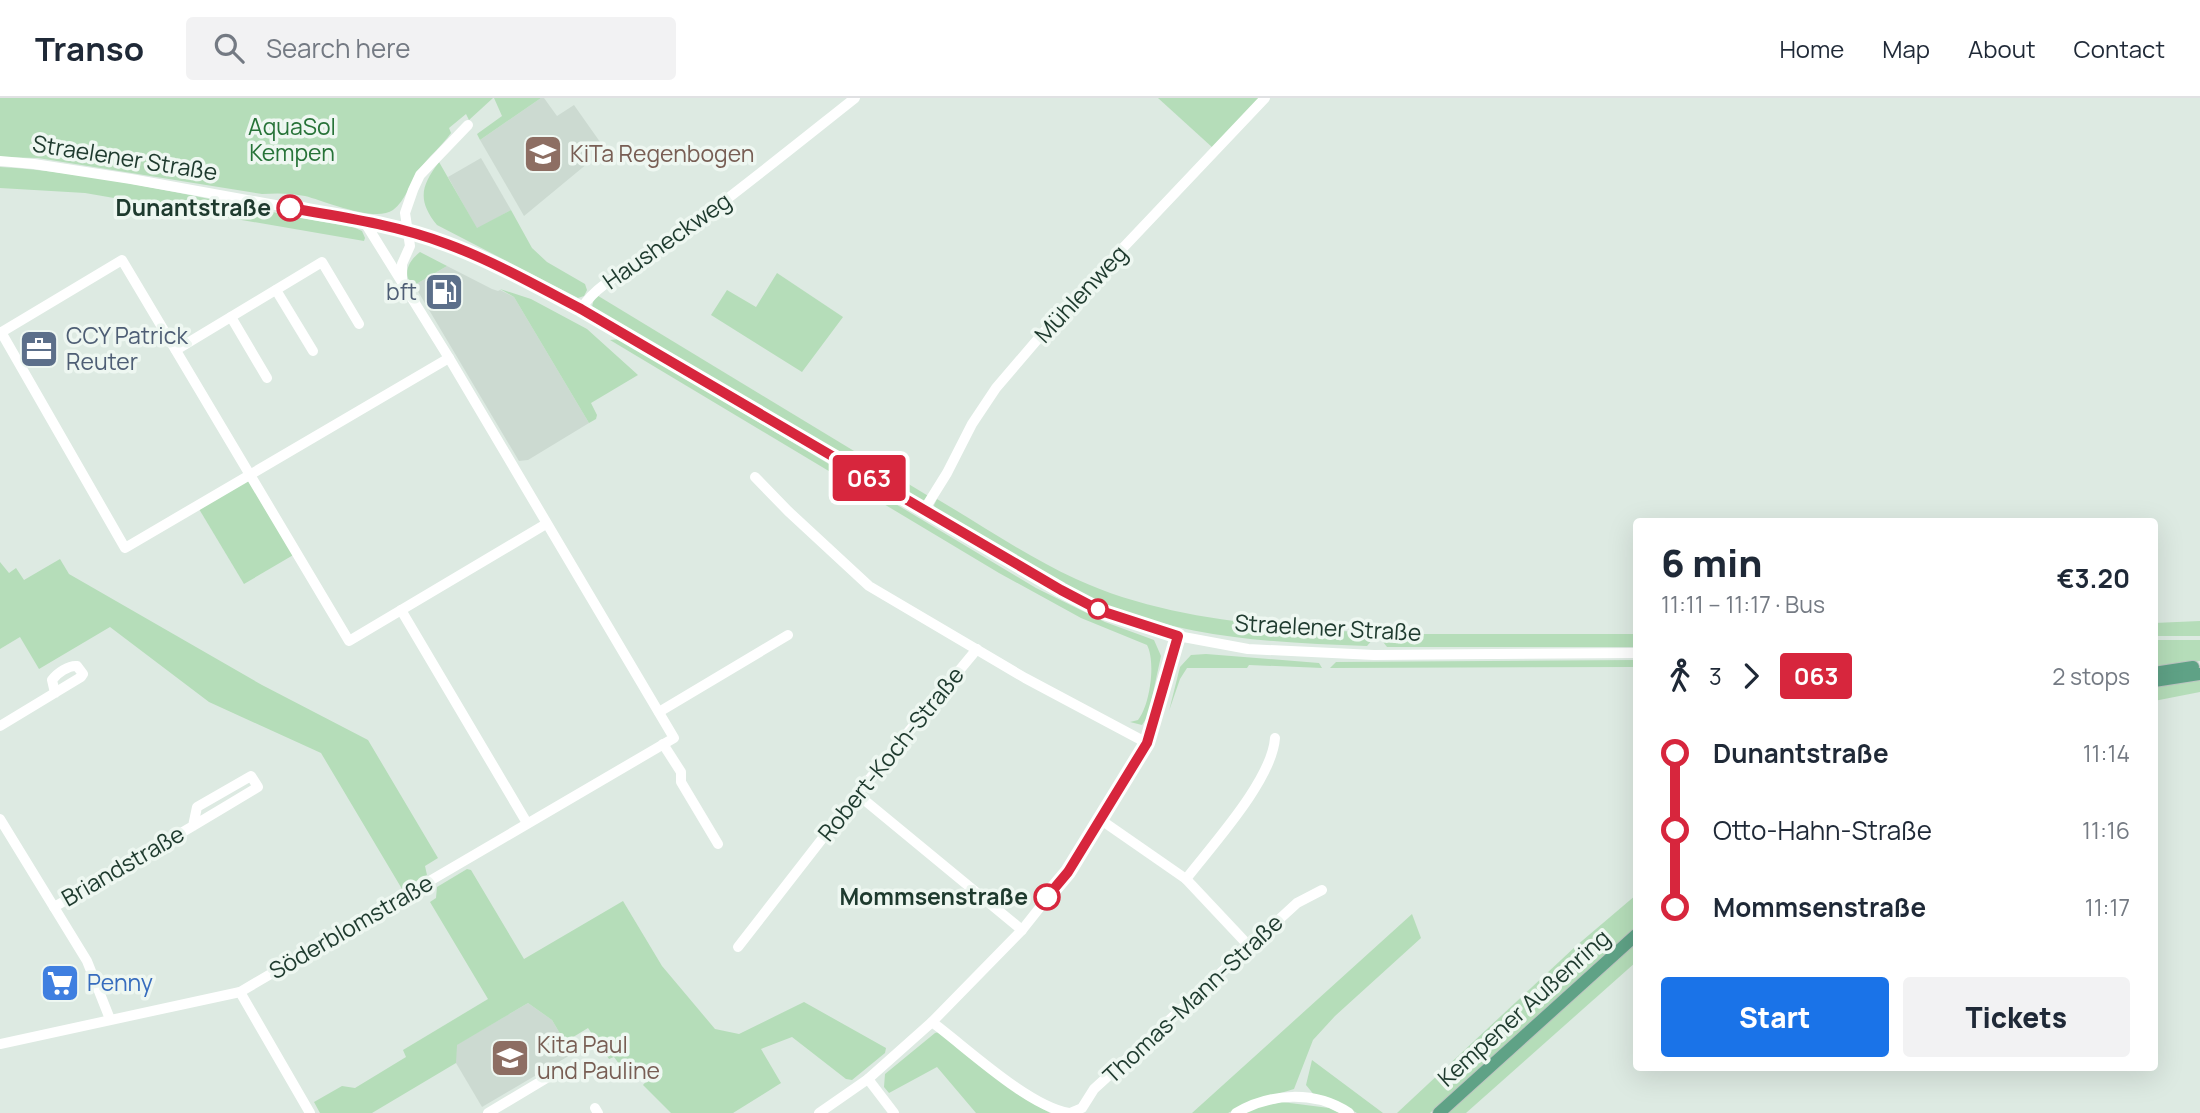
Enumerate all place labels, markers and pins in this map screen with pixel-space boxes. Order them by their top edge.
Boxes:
school or university icon: KiTa Regenbogen [522,133,564,175]
place label: KiTa Regenbogen [570,137,754,169]
place label: Dunantstraße [116,191,271,223]
marker: Dunantstraße [277,195,303,221]
fuel station icon: bft [423,271,465,313]
place label: bft [386,275,417,307]
place label: CCY Patrick Reuter [66,319,188,377]
office icon: CCY Patrick Reuter [18,328,60,370]
unlabelled marker [1088,599,1108,619]
place label: Mommsenstraße [839,880,1028,912]
marker: Mommsenstraße [1034,884,1060,910]
supermarket icon: Penny [39,962,81,1004]
place label: Penny [87,966,153,998]
place label: Kita Paul und Pauline [537,1028,660,1086]
school or university icon: Kita Paul und Pauline [489,1037,531,1079]

